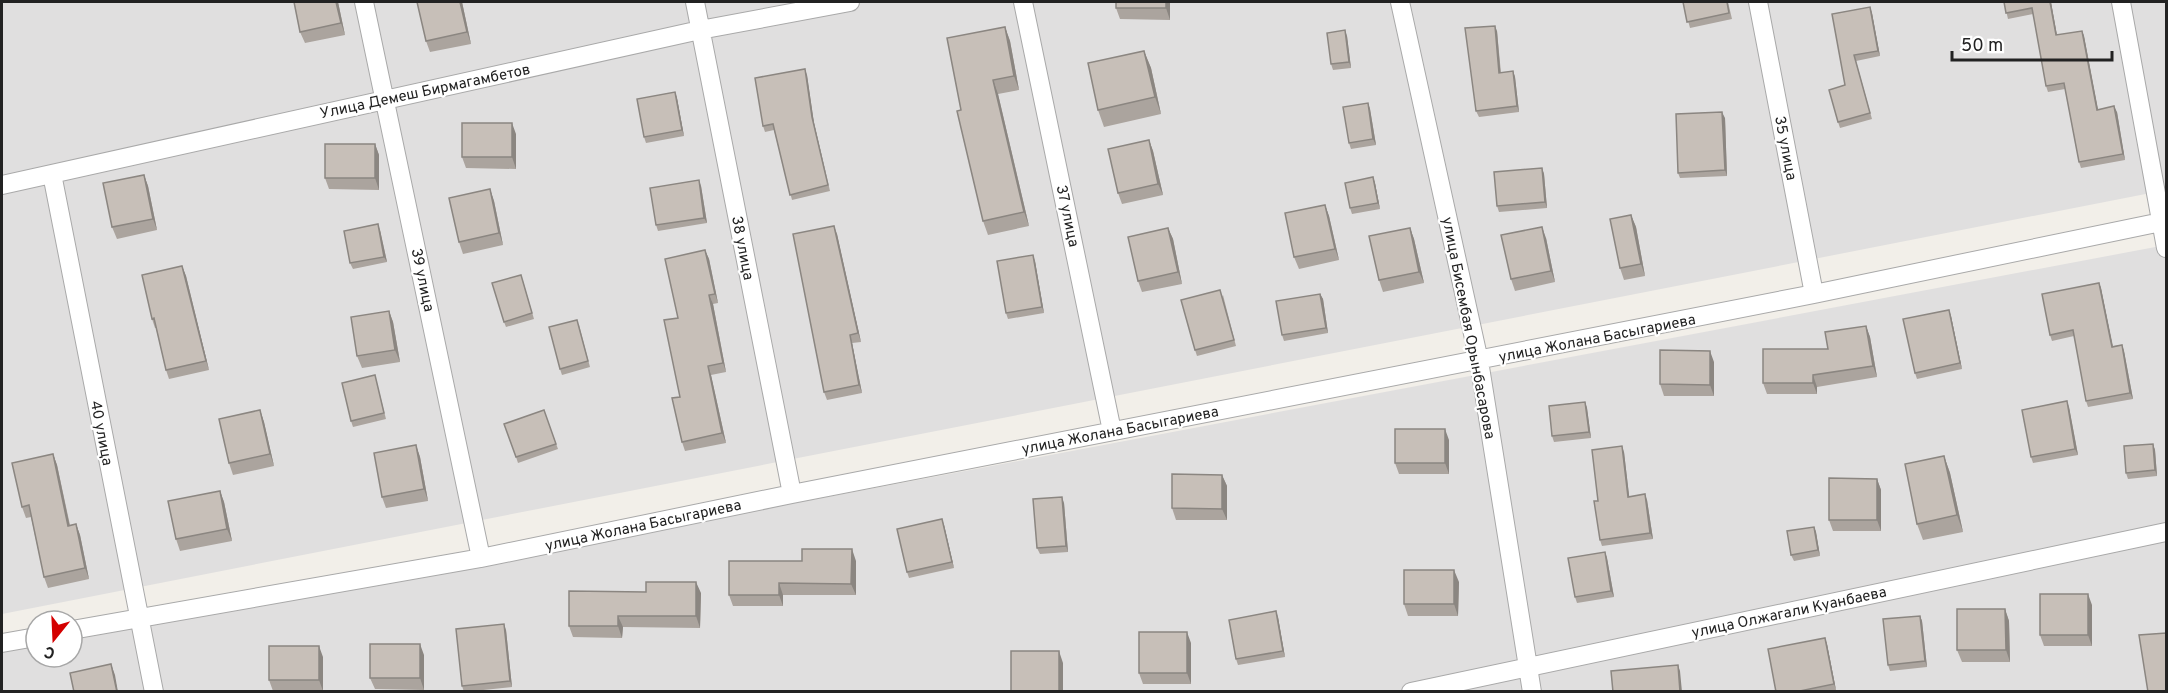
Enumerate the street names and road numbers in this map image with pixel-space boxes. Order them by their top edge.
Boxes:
street label: Улица Демеш Бирмагамбетов [318,61,532,124]
street label: 35 улица [1769,115,1800,182]
street label: 37 улица [1051,184,1082,249]
street label: 38 улица [726,215,757,282]
street label: улица Бисембая Орынбасарова [1437,216,1498,441]
street label: 39 улица [406,247,438,314]
street label: улица Жолана Басыгариева [1497,311,1697,368]
street label: 40 улица [85,399,116,467]
street label: улица Жолана Басыгариева [1020,403,1220,460]
street label: улица Жолана Басыгариева [543,496,743,557]
street label: улица Олжагали Куанбаева [1690,584,1888,643]

